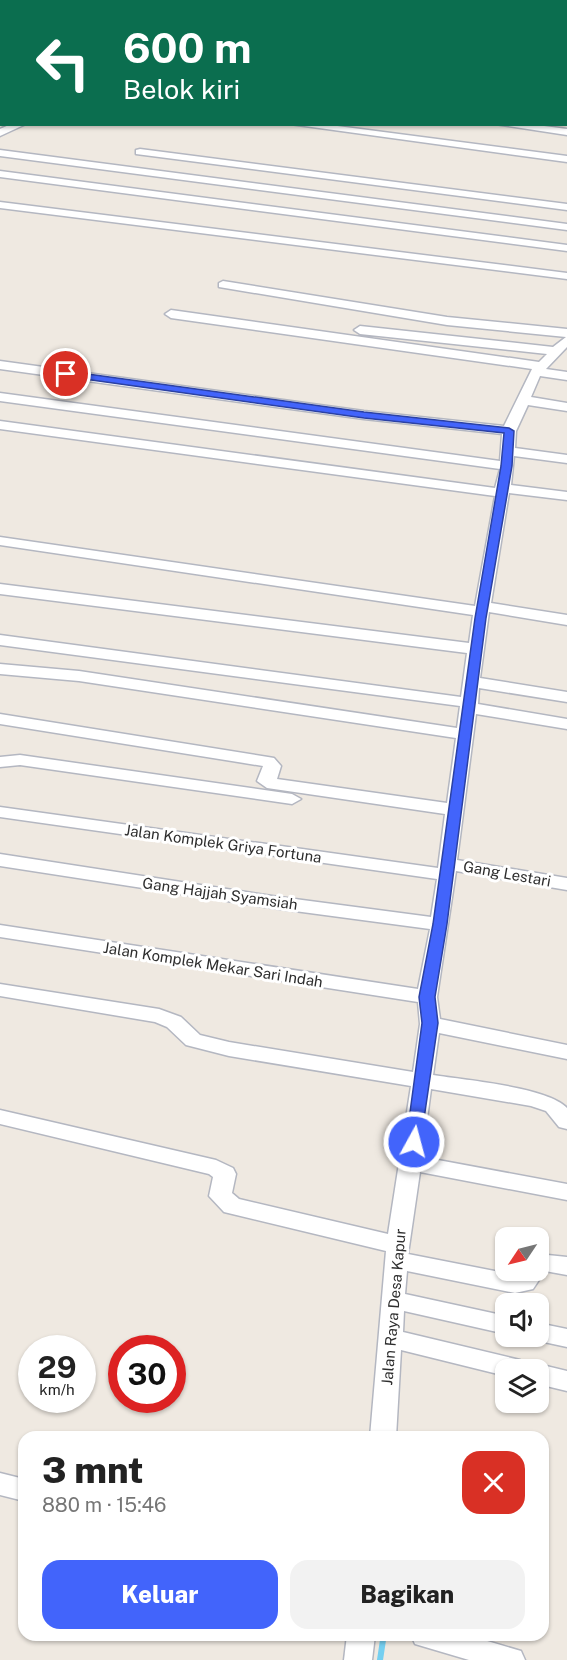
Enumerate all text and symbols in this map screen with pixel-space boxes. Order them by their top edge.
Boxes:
text: 600 m [123,23,252,72]
icon: left [24,24,102,102]
text: Belok kiri [123,73,240,105]
pin [40,348,91,399]
icon: arrive [49,357,82,390]
street label: Jalan Komplek Griya Fortuna [123,821,323,866]
street label: Gang Lestari [462,857,552,890]
street label: Gang Hajjah Syamsiah [141,874,299,913]
street label: Jalan Komplek Mekar Sari Indah [102,939,324,990]
position arrow [382,1110,446,1174]
north arrow [495,1227,549,1281]
map controls [495,1227,549,1413]
street label: Jalan Raya Desa Kapur [378,1228,409,1386]
button: sound [495,1293,549,1347]
speed limit sign: 30 [108,1335,186,1413]
text: 29 [38,1349,76,1385]
button: layers [495,1359,549,1413]
text: km/h [39,1381,75,1398]
text: 3 mnt [42,1449,144,1491]
button: close [462,1451,525,1514]
text: 880 m · 15:46 [42,1493,167,1517]
button: Keluar [42,1560,278,1629]
button: Bagikan [290,1560,525,1629]

